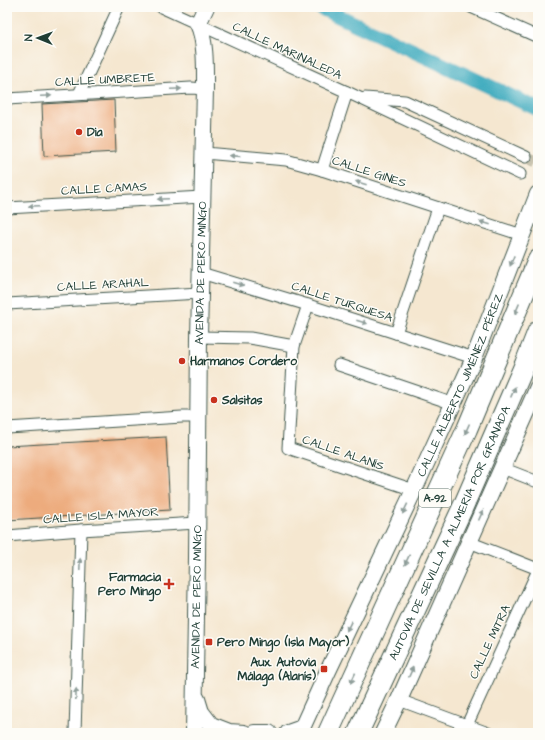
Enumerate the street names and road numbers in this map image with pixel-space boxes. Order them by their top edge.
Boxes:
street label: CALLE MARINALEDA [230,18,345,84]
street label: CALLE UMBRETE [55,69,155,91]
street label: CALLE GINES [330,152,409,192]
street label: CALLE CAMAS [61,178,148,200]
street label: AVENIDA DE PERO MINGO [190,201,211,345]
street label: CALLE ARAHAL [57,274,150,296]
street label: CALLE TURQUESA [289,278,395,326]
street label: CALLE ALBERTO JIMÉNEZ PÉREZ [413,289,507,479]
street label: AUTOVÍA DE SEVILLA A ALMERÍA POR GRANADA [384,403,514,663]
street label: CALLE ALANÍS [300,431,386,475]
road number: A-92 [419,489,451,507]
street label: CALLE ISLA MAYOR [43,503,159,529]
street label: AVENIDA DE PERO MINGO [187,525,206,669]
street label: CALLE MITRA [465,602,515,682]

